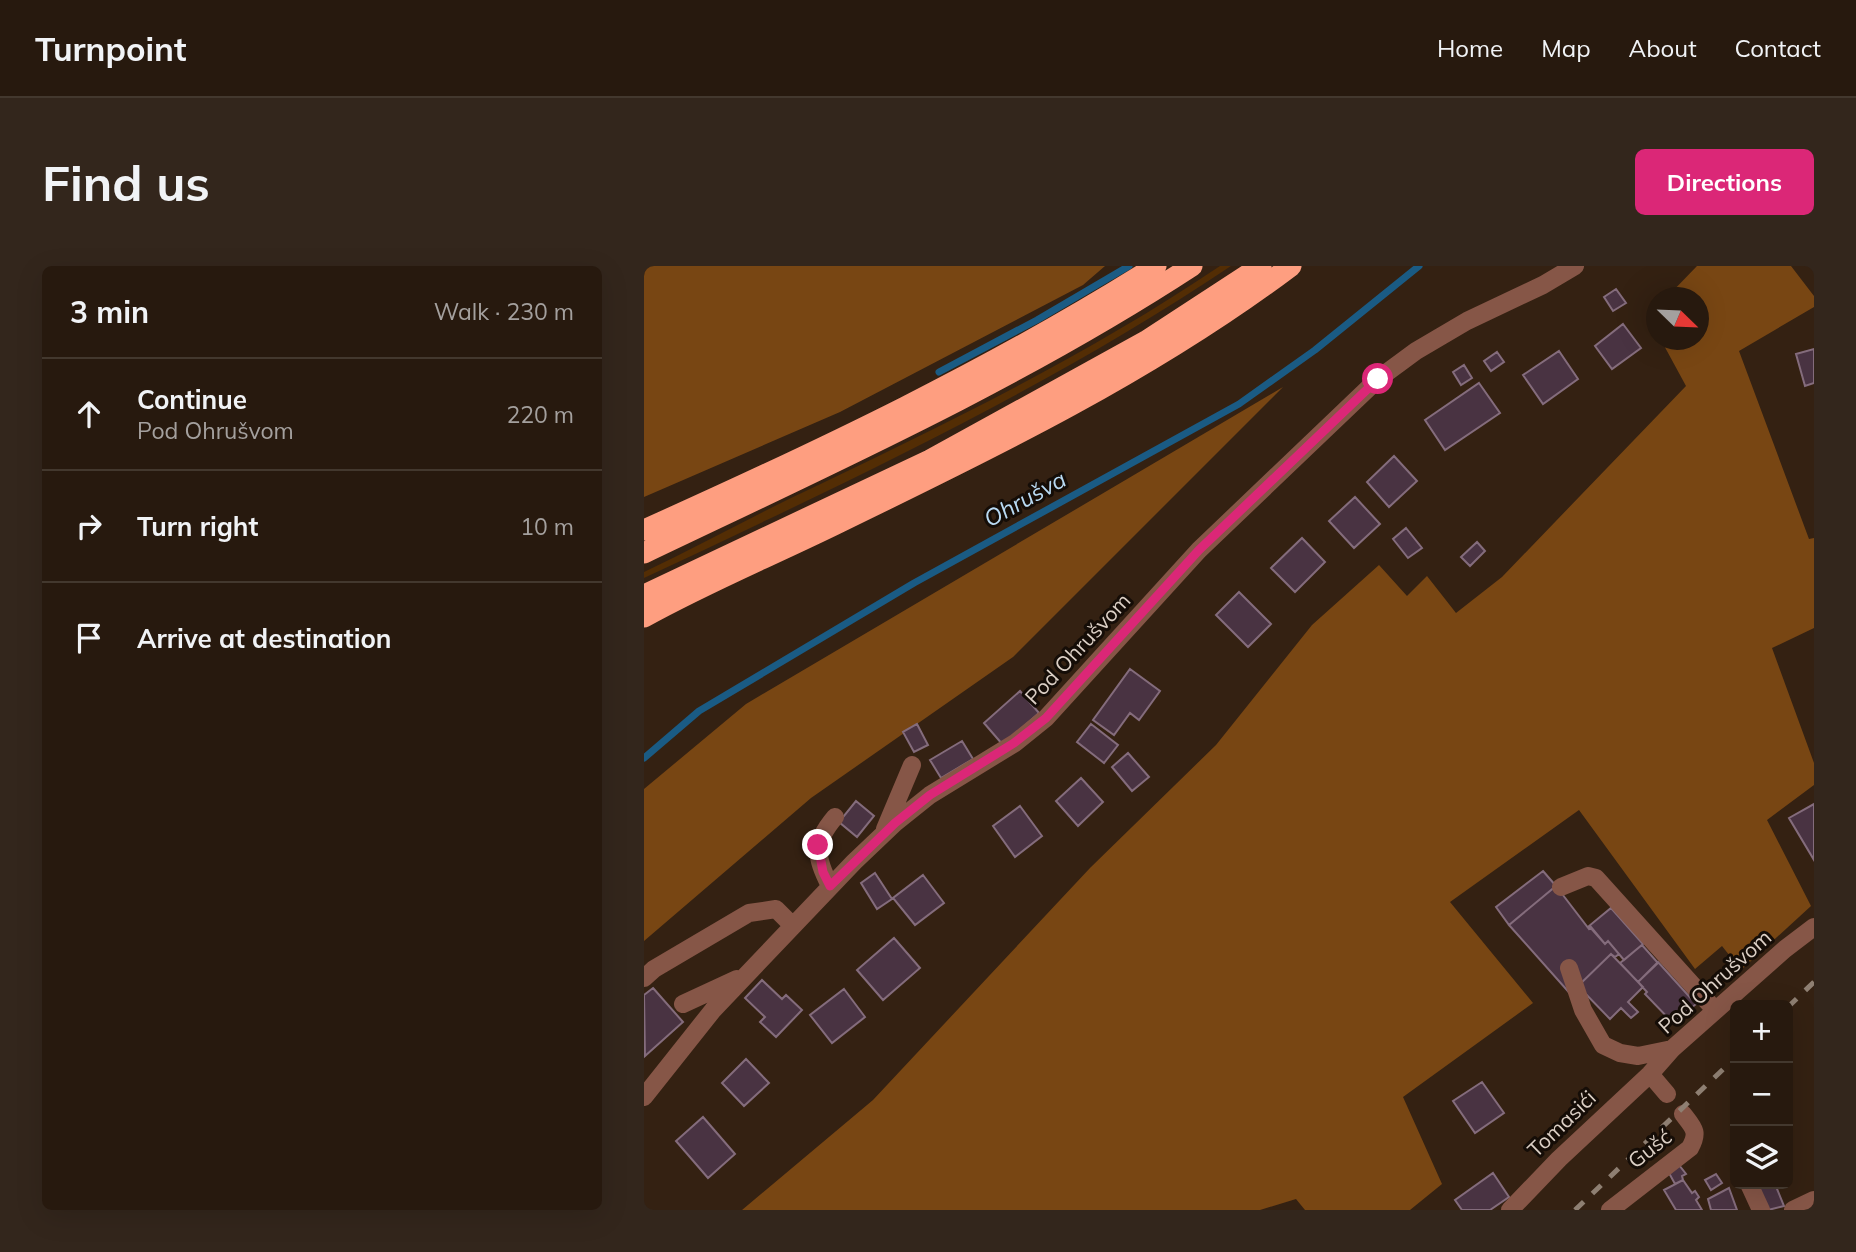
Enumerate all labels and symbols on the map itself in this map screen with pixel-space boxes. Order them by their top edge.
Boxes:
north arrow [1646,287,1709,350]
route start [1362,363,1393,394]
water label: Ohrušva [978,464,1071,533]
street label: Pod Ohrušvom [1019,587,1136,710]
route end [802,829,833,860]
street label: Pod Ohrušvom [1652,924,1776,1039]
street label: Tomasići [1522,1084,1601,1162]
street label: Gušć [1622,1123,1676,1173]

